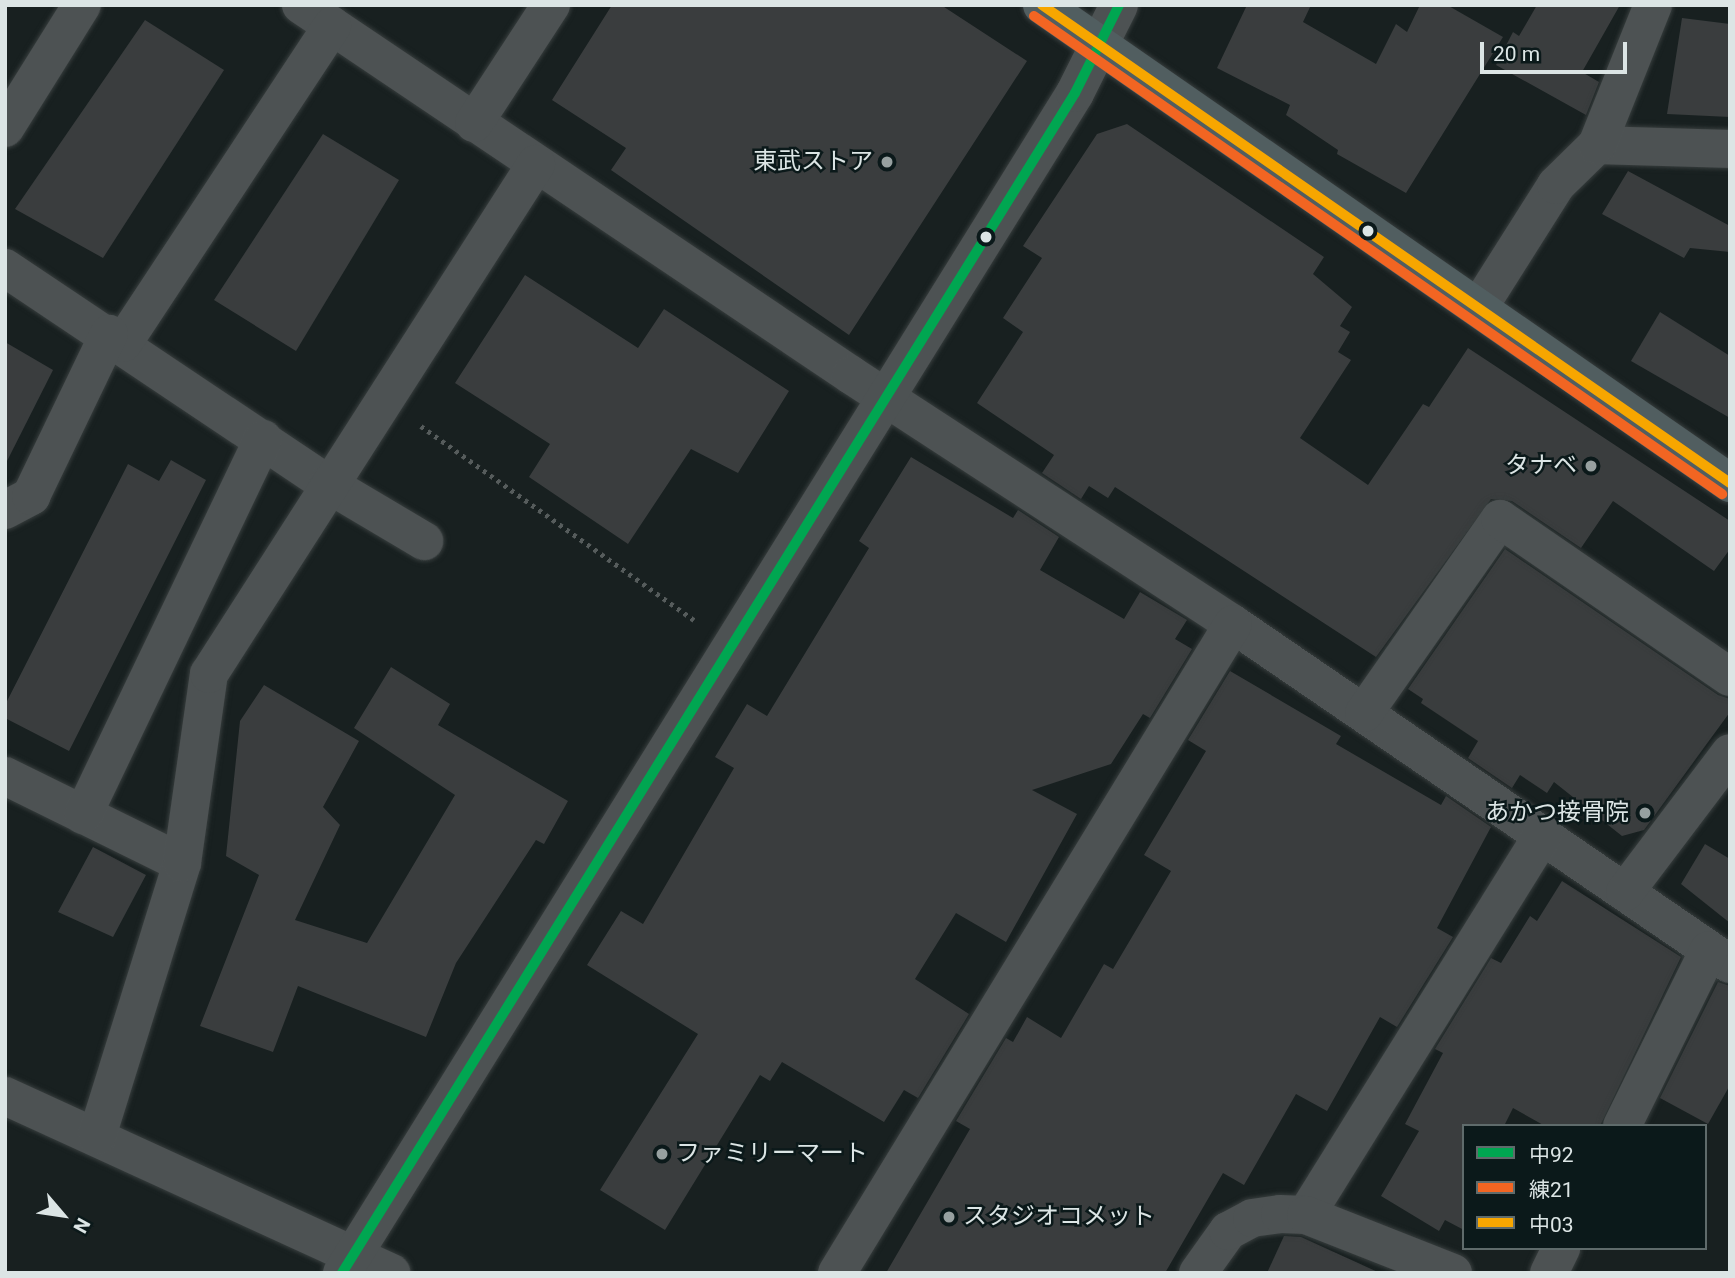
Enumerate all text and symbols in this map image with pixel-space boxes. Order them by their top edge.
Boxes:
scale bar [1483,28,1630,72]
text: 20 m [1493,42,1540,66]
place label: 東武ストア [753,148,873,176]
marker: 東武ストア [879,154,895,170]
unlabelled marker [1361,224,1375,238]
unlabelled marker [979,230,993,244]
place label: タナベ [1505,452,1577,480]
marker: タナベ [1583,458,1599,474]
place label: あかつ接骨院 [1485,799,1629,827]
marker: あかつ接骨院 [1635,803,1655,823]
legend [1462,1124,1707,1250]
place label: ファミリーマート [676,1140,868,1168]
text: 中92 [1529,1143,1574,1167]
marker: ファミリーマート [654,1146,670,1162]
text: 練21 [1529,1178,1574,1202]
north arrow [28,1180,98,1250]
place label: スタジオコメット [963,1203,1155,1231]
marker: スタジオコメット [941,1209,957,1225]
text: 中03 [1529,1213,1574,1237]
text: N [68,1214,95,1237]

